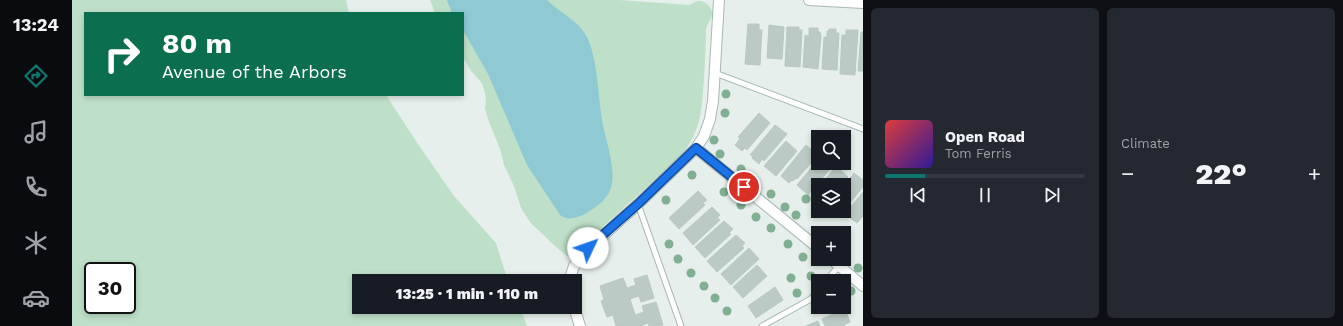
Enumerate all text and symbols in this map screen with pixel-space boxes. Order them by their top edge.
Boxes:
text: 13:24 [13,14,59,35]
text: 80 m [162,27,232,60]
icon: right [96,28,148,80]
text: Avenue of the Arbors [162,61,347,82]
icon: directions [22,62,50,90]
icon: music [22,118,50,146]
text: Open Road [945,128,1025,146]
map controls [811,130,851,314]
button: search [811,130,851,170]
text: Climate [1121,136,1170,151]
text: Tom Ferris [945,146,1012,161]
text: 22° [1195,156,1247,191]
text: − [1121,161,1134,186]
text: + [1308,161,1321,186]
pin [727,170,761,204]
icon: phone [22,173,50,201]
icon: arrive [733,176,755,198]
button: layers [811,178,851,218]
icon: previous [907,184,929,206]
icon: pause [974,184,996,206]
icon: next [1041,184,1063,206]
button: + [811,226,851,266]
position arrow [567,227,609,269]
icon: climate [22,229,50,257]
speed limit sign: 30 [84,262,136,314]
button: − [811,274,851,314]
icon: car [22,284,50,312]
text: 13:25 · 1 min · 110 m [396,285,538,303]

